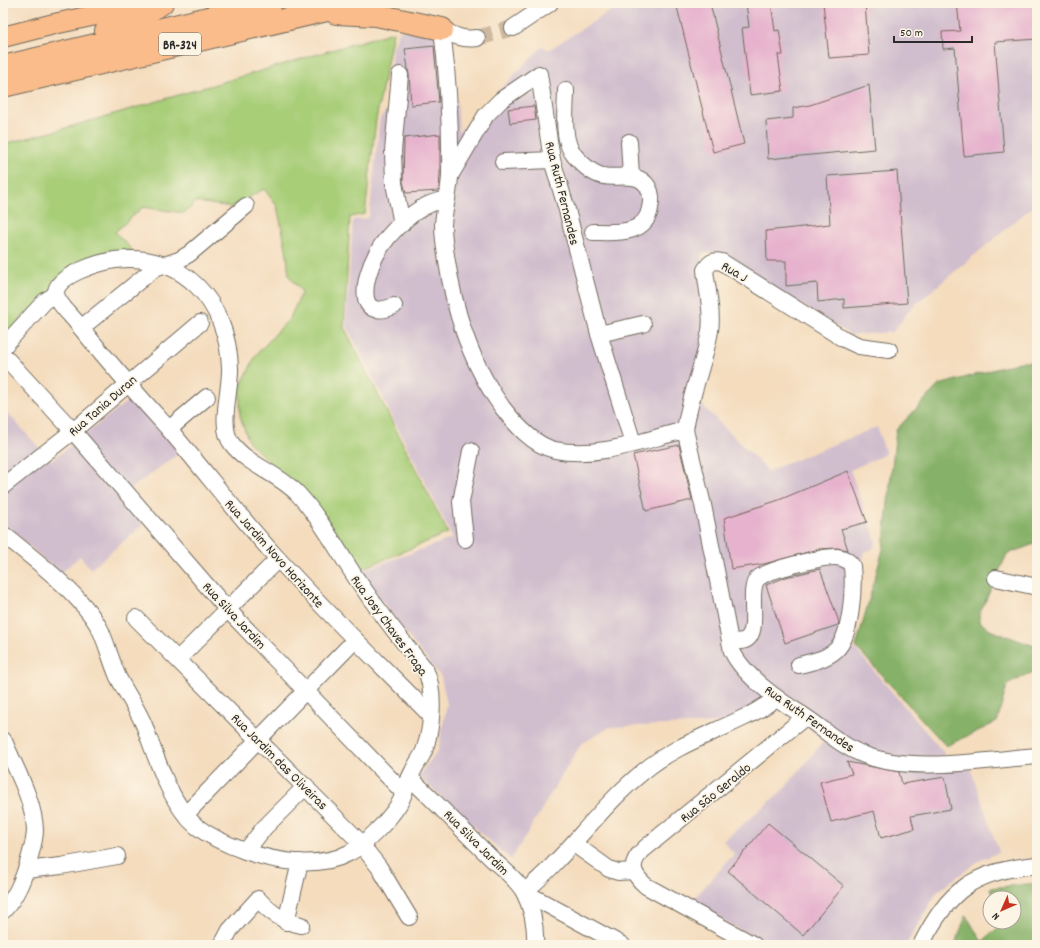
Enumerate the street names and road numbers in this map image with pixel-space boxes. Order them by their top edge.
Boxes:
road number: BR-324 [159,33,201,55]
street label: Rua Ruth Fernandes [539,140,584,247]
street label: Rua J [717,257,751,288]
street label: Rua Tania Duran [65,371,142,442]
street label: Rua Jardim Novo Horizonte [219,495,328,613]
street label: Rua Josy Chaves Fraga [345,572,432,681]
street label: Rua Silva Jardim [197,578,270,655]
street label: Rua Ruth Fernandes [760,681,858,758]
street label: Rua Jardim das Oliveiras [226,709,332,815]
street label: Rua São Geraldo [676,759,756,828]
street label: Rua Silva Jardim [438,806,513,881]

